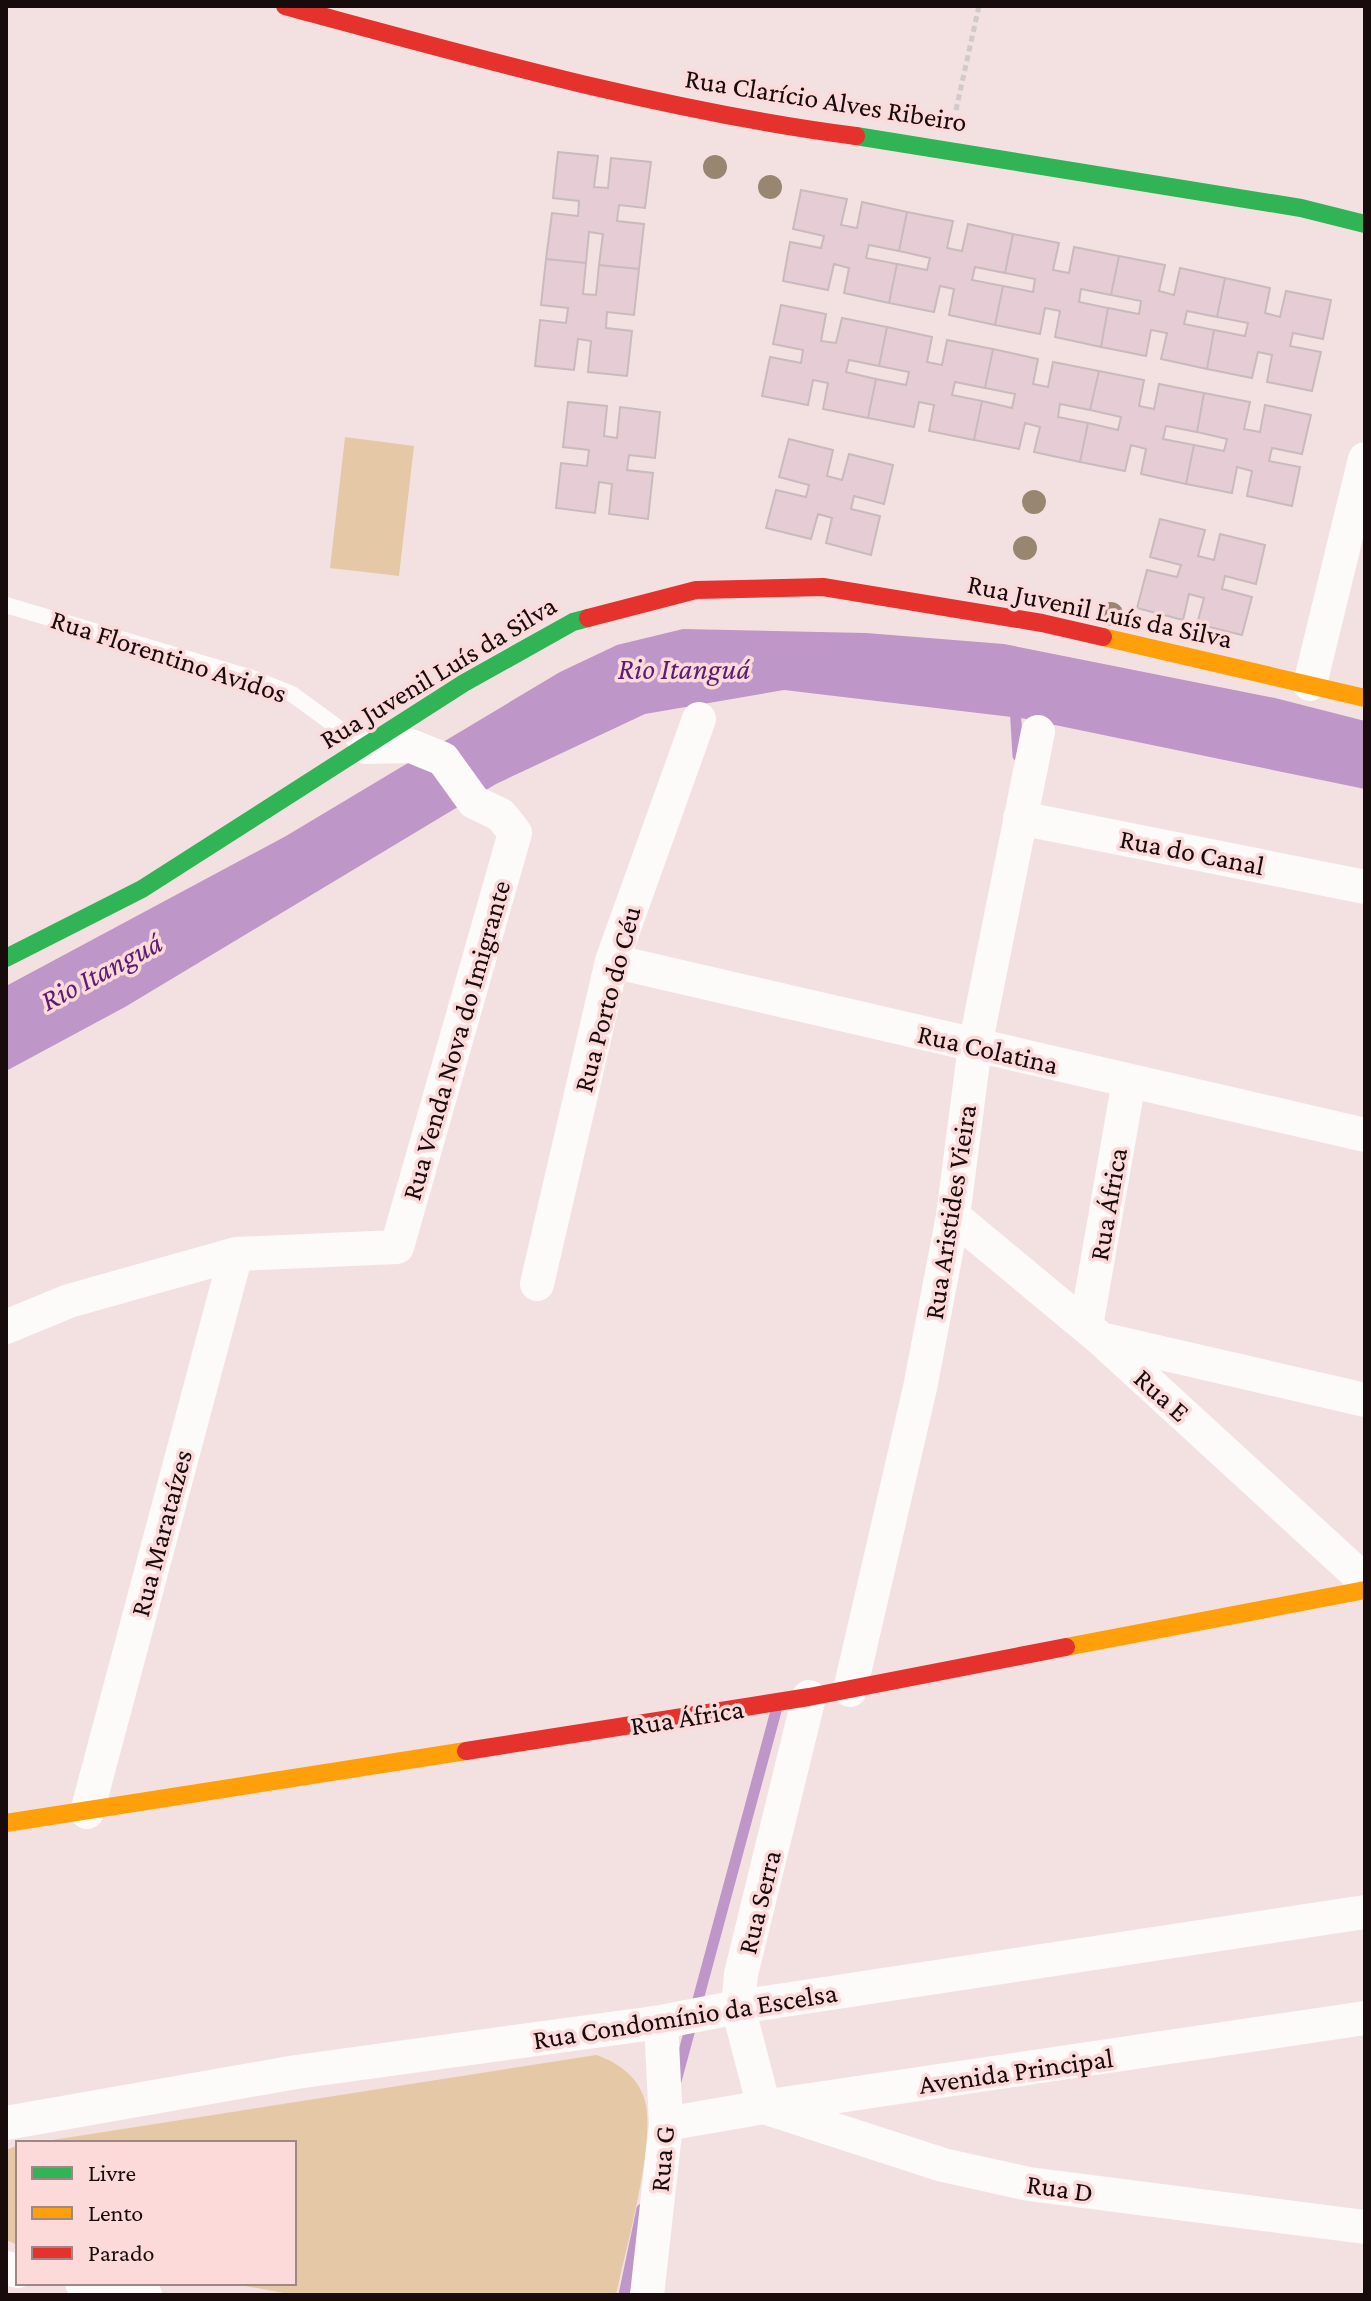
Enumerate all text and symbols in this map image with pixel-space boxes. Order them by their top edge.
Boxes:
street label: Rua Clarício Alves Ribeiro [683,62,969,138]
street label: Rua Juvenil Luís da Silva [965,568,1235,654]
street label: Rua Juvenil Luís da Silva [314,589,562,755]
street label: Rua Florentino Avidos [47,603,291,709]
water label: Rio Itanguá [618,652,751,686]
street label: Rua do Canal [1117,823,1267,881]
street label: Rua Venda Nova do Imigrante [396,877,516,1203]
street label: Rua Porto do Céu [567,902,647,1095]
water label: Rio Itanguá [35,925,169,1018]
street label: Rua Colatina [915,1018,1061,1080]
street label: Rua Aristides Vieira [918,1102,982,1322]
street label: Rua África [1083,1145,1133,1263]
street label: Rua E [1128,1362,1196,1428]
street label: Rua Marataízes [124,1446,198,1620]
street label: Rua África [628,1693,746,1741]
street label: Rua Serra [731,1847,787,1957]
street label: Rua Condomínio da Escelsa [531,1977,839,2055]
street label: Avenida Principal [917,2042,1115,2100]
street label: Rua G [644,2125,680,2193]
legend [16,2141,296,2285]
text: Livre [88,2159,136,2186]
street label: Rua D [1025,2168,1095,2208]
text: Lento [88,2199,143,2226]
text: Parado [88,2239,155,2266]

